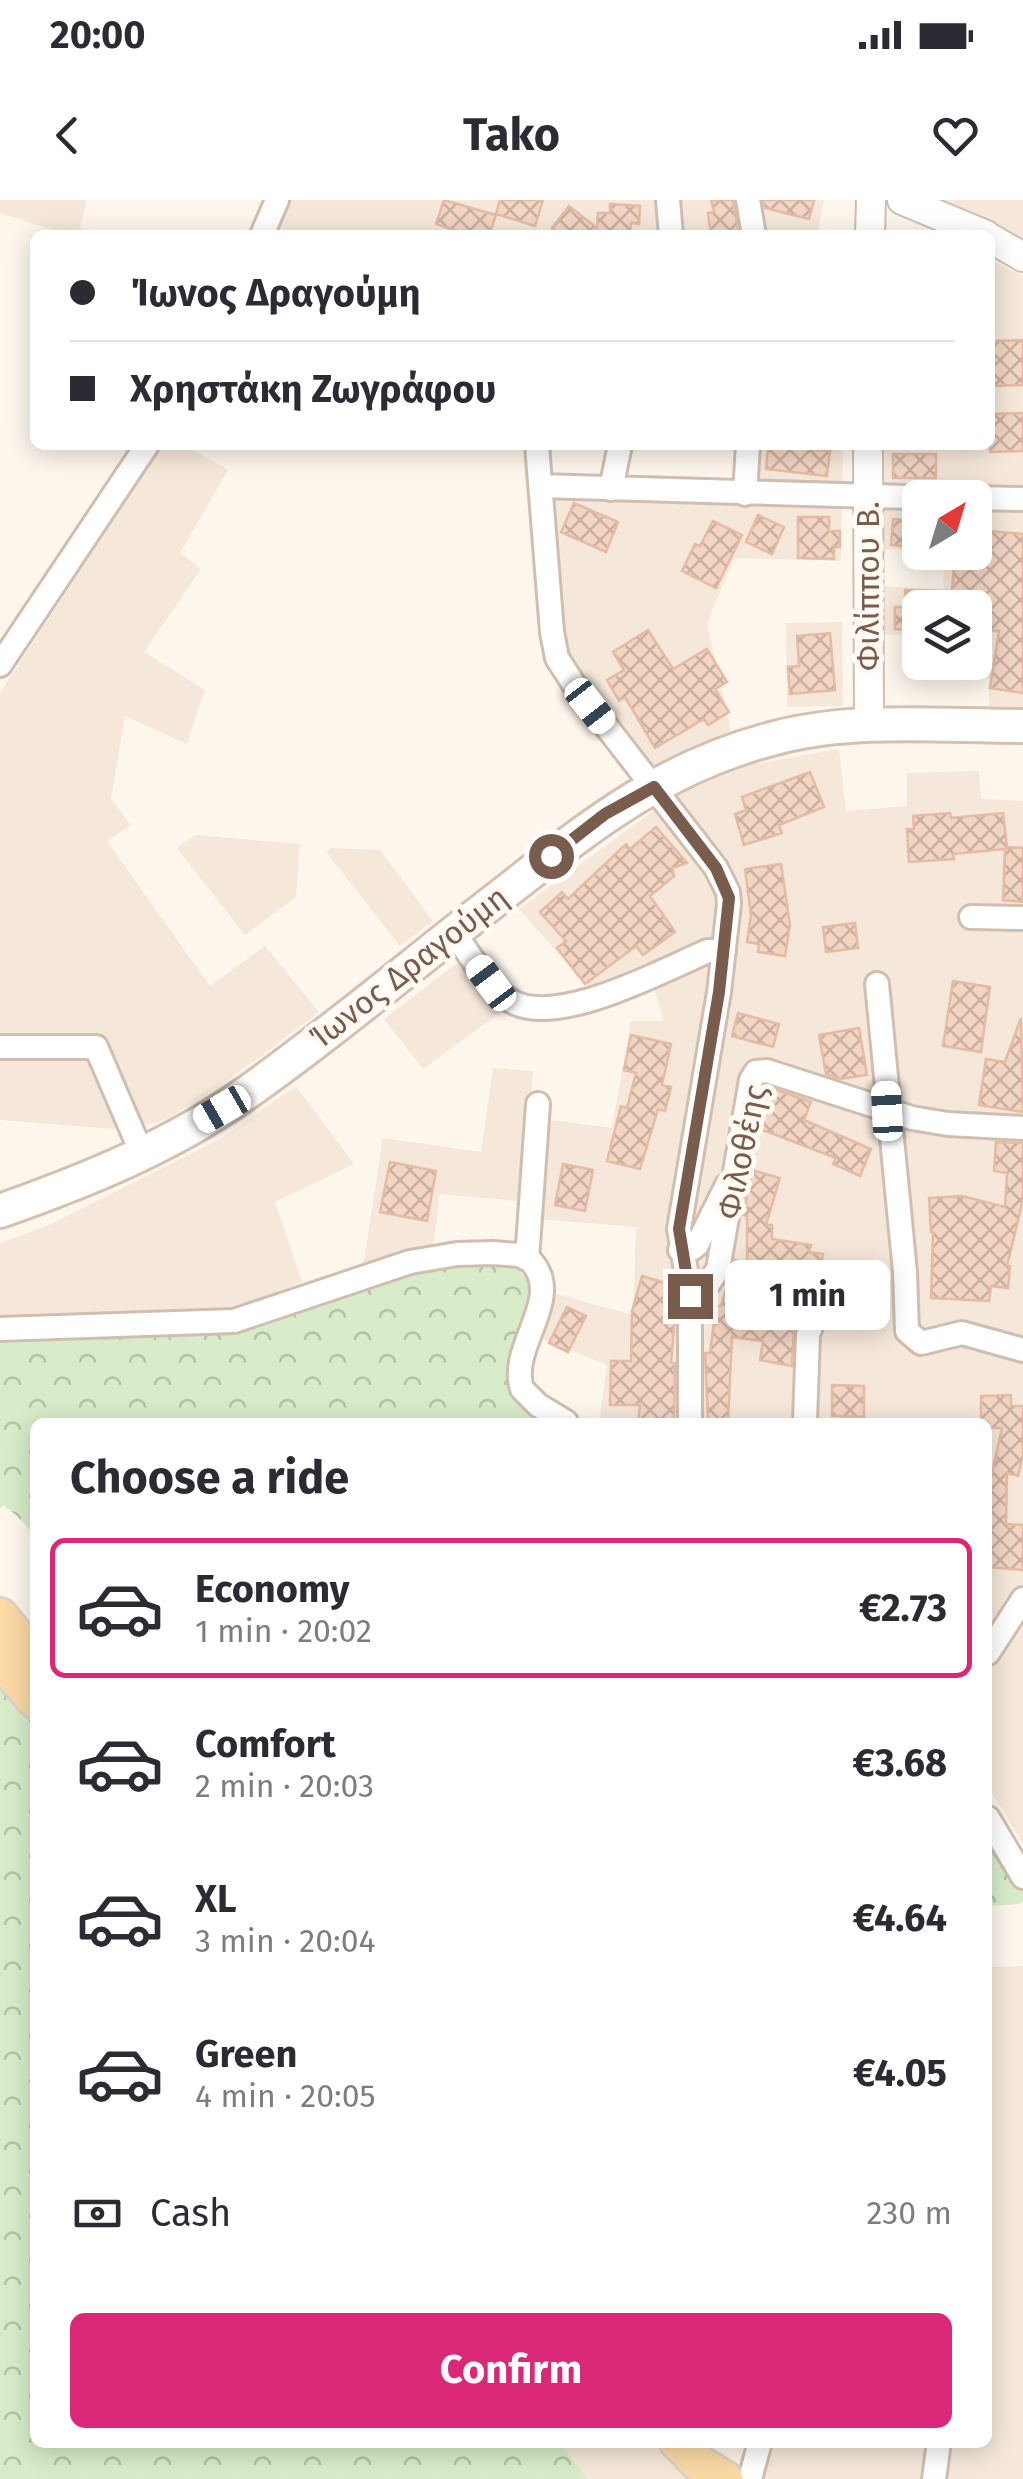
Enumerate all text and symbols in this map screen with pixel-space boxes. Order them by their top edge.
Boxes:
text: 20:00 [50,12,145,58]
icon: back [40,108,95,163]
text: Tako [463,108,560,162]
icon: heart [928,108,983,163]
text: Ίωνος Δραγούμη [130,270,421,316]
text: Χρηστάκη Ζωγράφου [130,366,496,412]
north arrow [902,480,992,570]
map controls [902,480,992,680]
street label: Φιλίππου Β. [849,501,887,671]
button: layers [902,590,992,680]
car [560,673,620,739]
route start [529,834,574,879]
street label: Ίωνος Δραγούμη [302,878,516,1056]
car [461,950,521,1016]
car [870,1080,904,1142]
car [189,1081,255,1137]
street label: Φιλοθέης [709,1081,775,1223]
callout: 1 min [725,1261,890,1331]
route end [668,1274,713,1319]
text: 1 min [769,1276,846,1314]
text: Choose a ride [70,1451,349,1505]
icon: car [75,1563,165,1653]
text: Economy [195,1566,350,1612]
text: €2.73 [859,1585,947,1631]
text: 1 min · 20:02 [195,1612,372,1650]
icon: car [75,1718,165,1808]
text: Comfort [195,1721,336,1767]
text: €3.68 [853,1740,947,1786]
text: 2 min · 20:03 [195,1767,374,1805]
icon: car [75,1873,165,1963]
text: XL [195,1876,237,1922]
text: €4.64 [853,1895,947,1941]
text: 3 min · 20:04 [195,1922,376,1960]
icon: car [75,2028,165,2118]
text: Green [195,2031,298,2077]
text: €4.05 [853,2050,947,2096]
text: 4 min · 20:05 [195,2077,376,2115]
icon: cash [70,2186,125,2241]
text: Cash [150,2190,231,2236]
text: 230 m [867,2194,952,2232]
button: Confirm [70,2313,952,2428]

